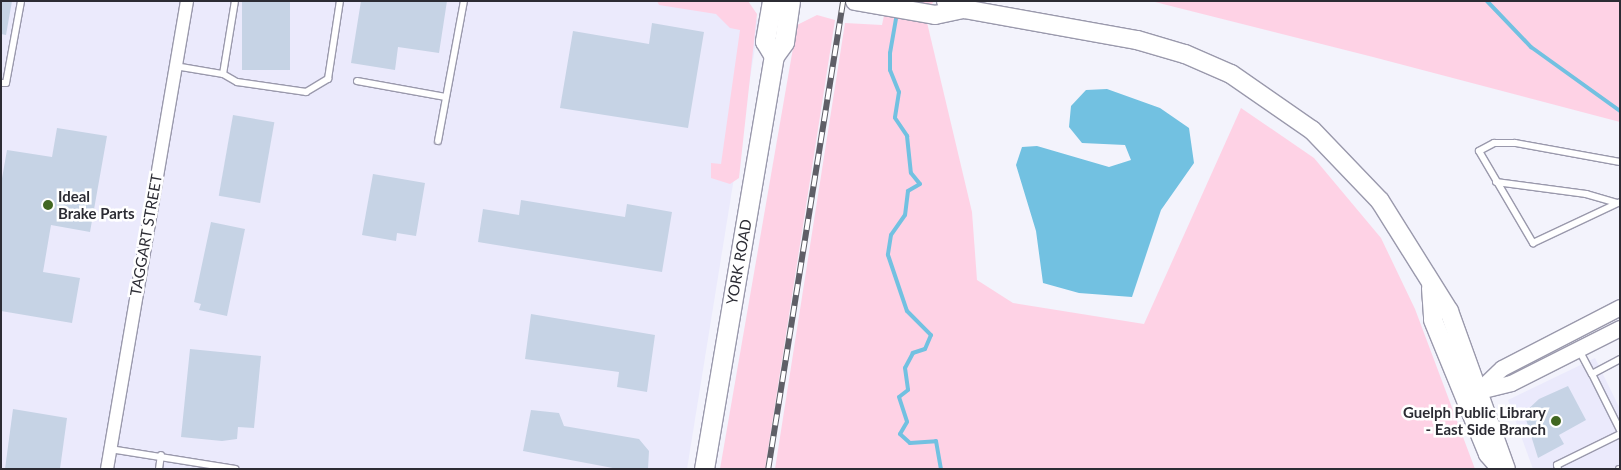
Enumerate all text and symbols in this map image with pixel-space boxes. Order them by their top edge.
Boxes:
street label: TAGGART STREET [126,172,166,298]
place label: Ideal Brake Parts [58,187,135,222]
marker: Ideal Brake Parts [42,199,54,211]
street label: YORK ROAD [723,218,755,306]
place label: Guelph Public Library - East Side Branch [1403,403,1546,438]
marker: Guelph Public Library - East Side Branch [1550,415,1562,427]

